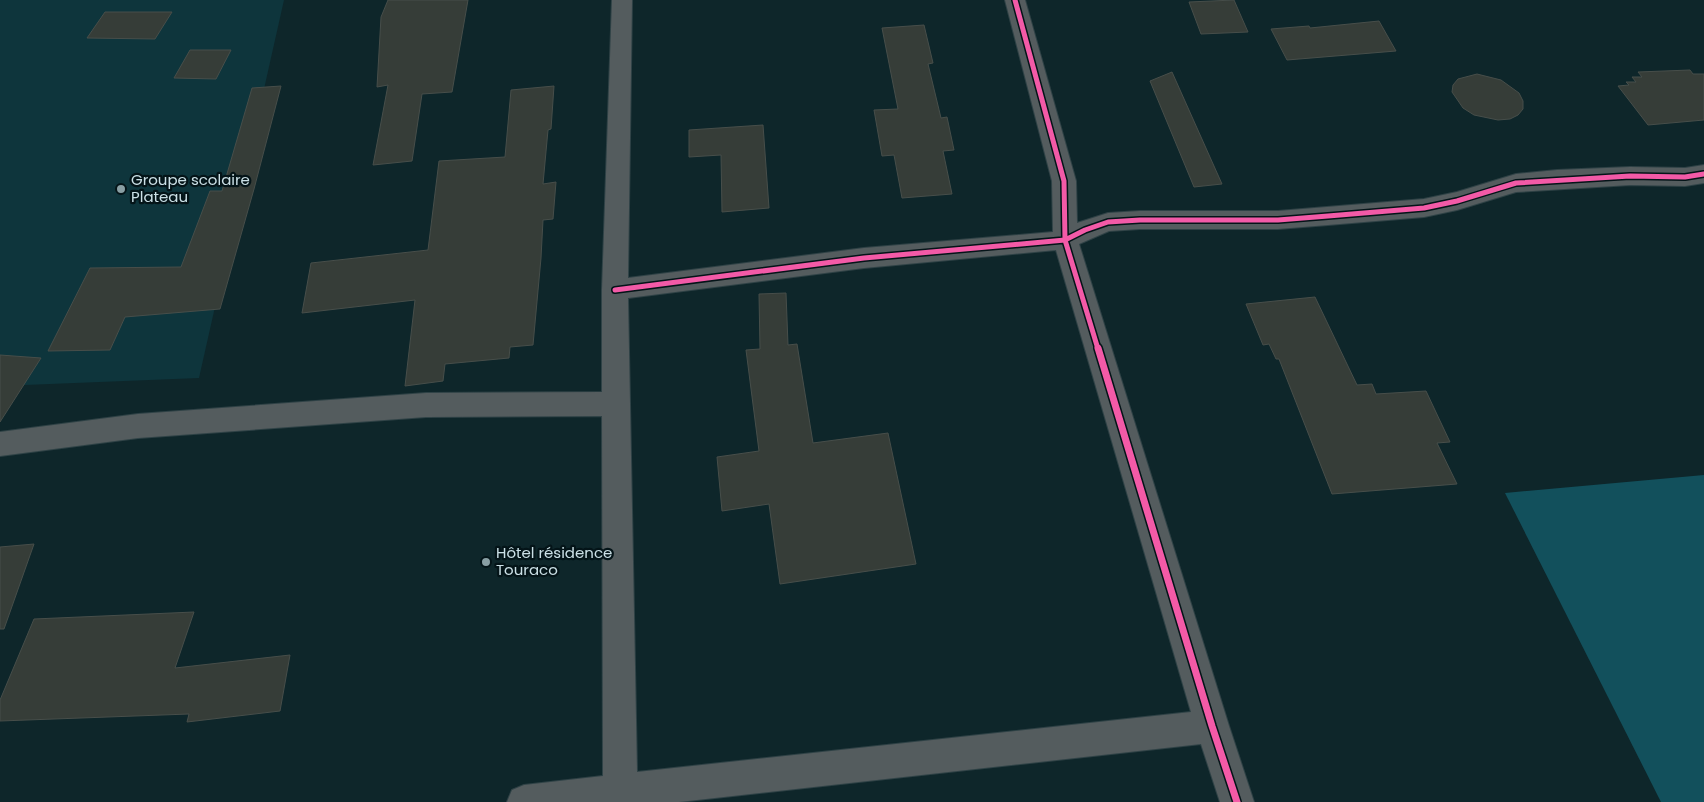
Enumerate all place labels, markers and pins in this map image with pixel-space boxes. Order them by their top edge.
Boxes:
place label: Groupe scolaire Plateau [131,169,250,207]
marker: Groupe scolaire Plateau [115,183,127,195]
place label: Hôtel résidence Touraco [496,542,612,580]
marker: Hôtel résidence Touraco [480,556,492,568]

